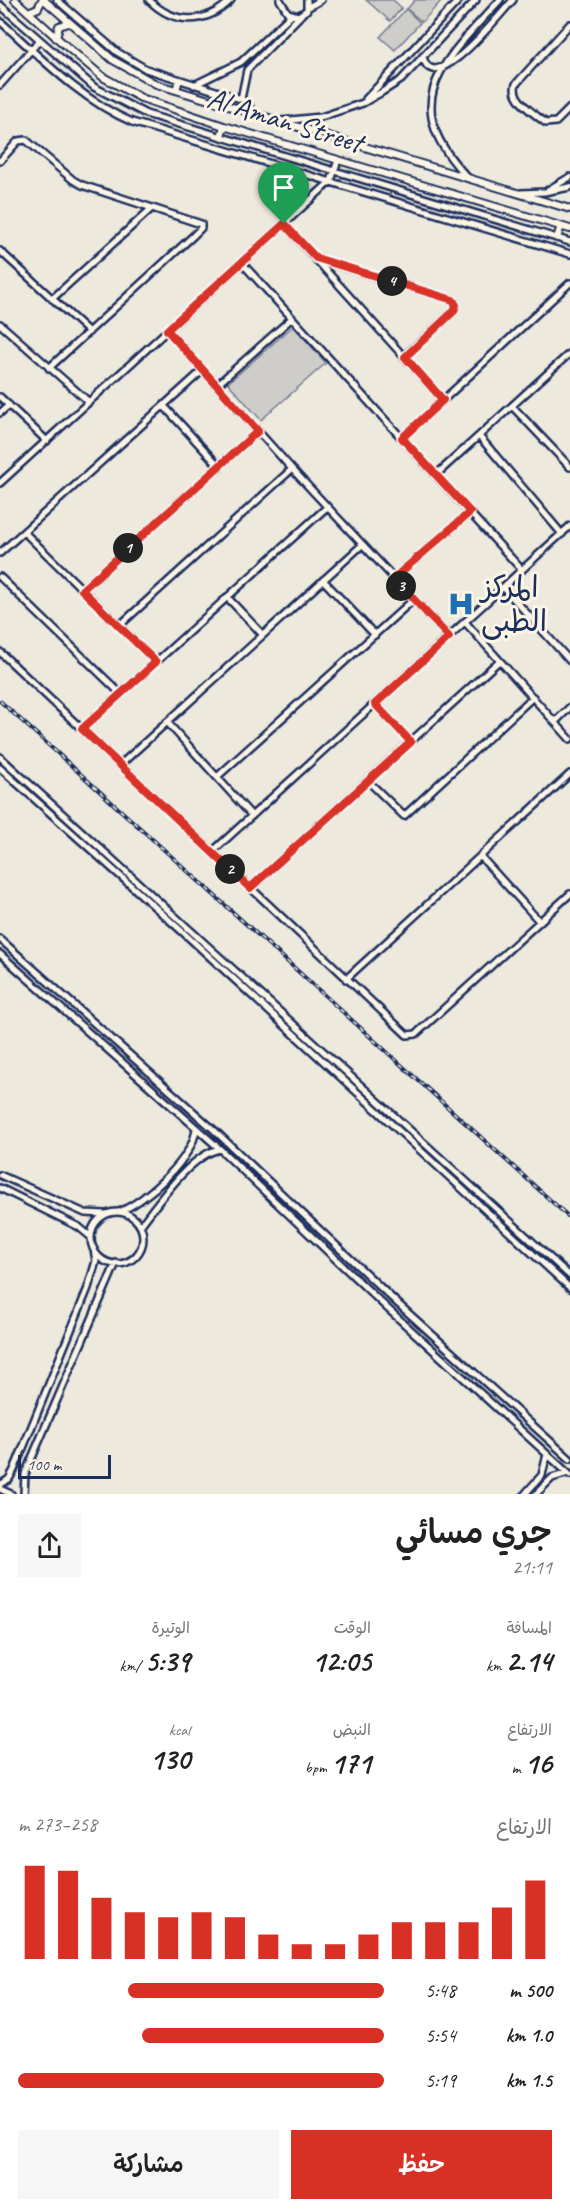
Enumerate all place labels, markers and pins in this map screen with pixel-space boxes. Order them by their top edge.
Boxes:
pin [258,162,309,224]
pin: 4 [377,266,407,296]
pin: 1 [113,533,143,563]
place label: المركز الطبى [478,568,547,640]
pin: 3 [386,571,416,601]
hospital icon: المركز الطبى [446,589,476,619]
pin: 2 [215,854,245,884]

